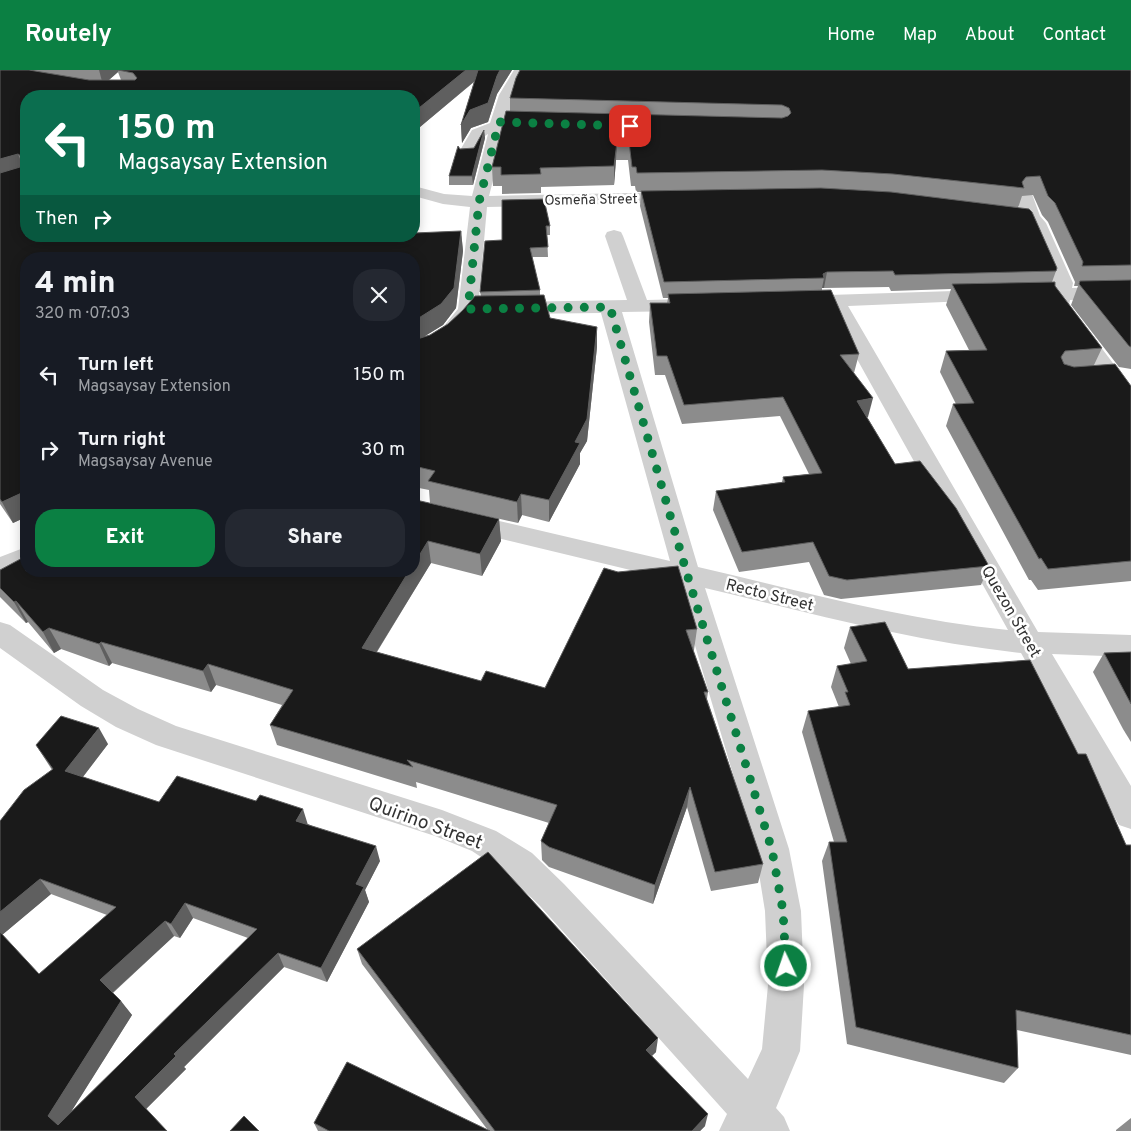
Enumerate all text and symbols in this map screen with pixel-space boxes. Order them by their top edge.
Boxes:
text: Routely [25,20,112,50]
text: Home [827,24,875,47]
text: Map [903,24,937,47]
text: About [965,24,1014,47]
text: Contact [1042,24,1106,47]
pin [609,105,651,147]
text: 150 m [118,107,216,151]
icon: left [35,110,100,175]
icon: arrive [616,112,644,140]
text: Magsaysay Extension [118,150,328,177]
street label: Osmeña Street [544,191,638,210]
icon: right [88,205,116,233]
text: Then [35,207,78,231]
text: 4 min [35,266,116,303]
button: close [353,269,405,321]
text: 320 m · 07:03 [35,304,130,324]
text: Turn left [78,353,154,377]
icon: left [35,361,63,389]
text: 150 m [353,363,405,387]
text: Magsaysay Extension [78,377,231,397]
text: Turn right [78,428,166,452]
icon: right [35,436,63,464]
text: 30 m [361,438,405,462]
text: Magsaysay Avenue [78,452,213,472]
button: Exit [35,509,215,567]
button: Share [225,509,405,567]
street label: Quezon Street [976,563,1045,661]
street label: Recto Street [724,575,815,616]
street label: Quirino Street [365,792,486,856]
position arrow [759,939,811,991]

